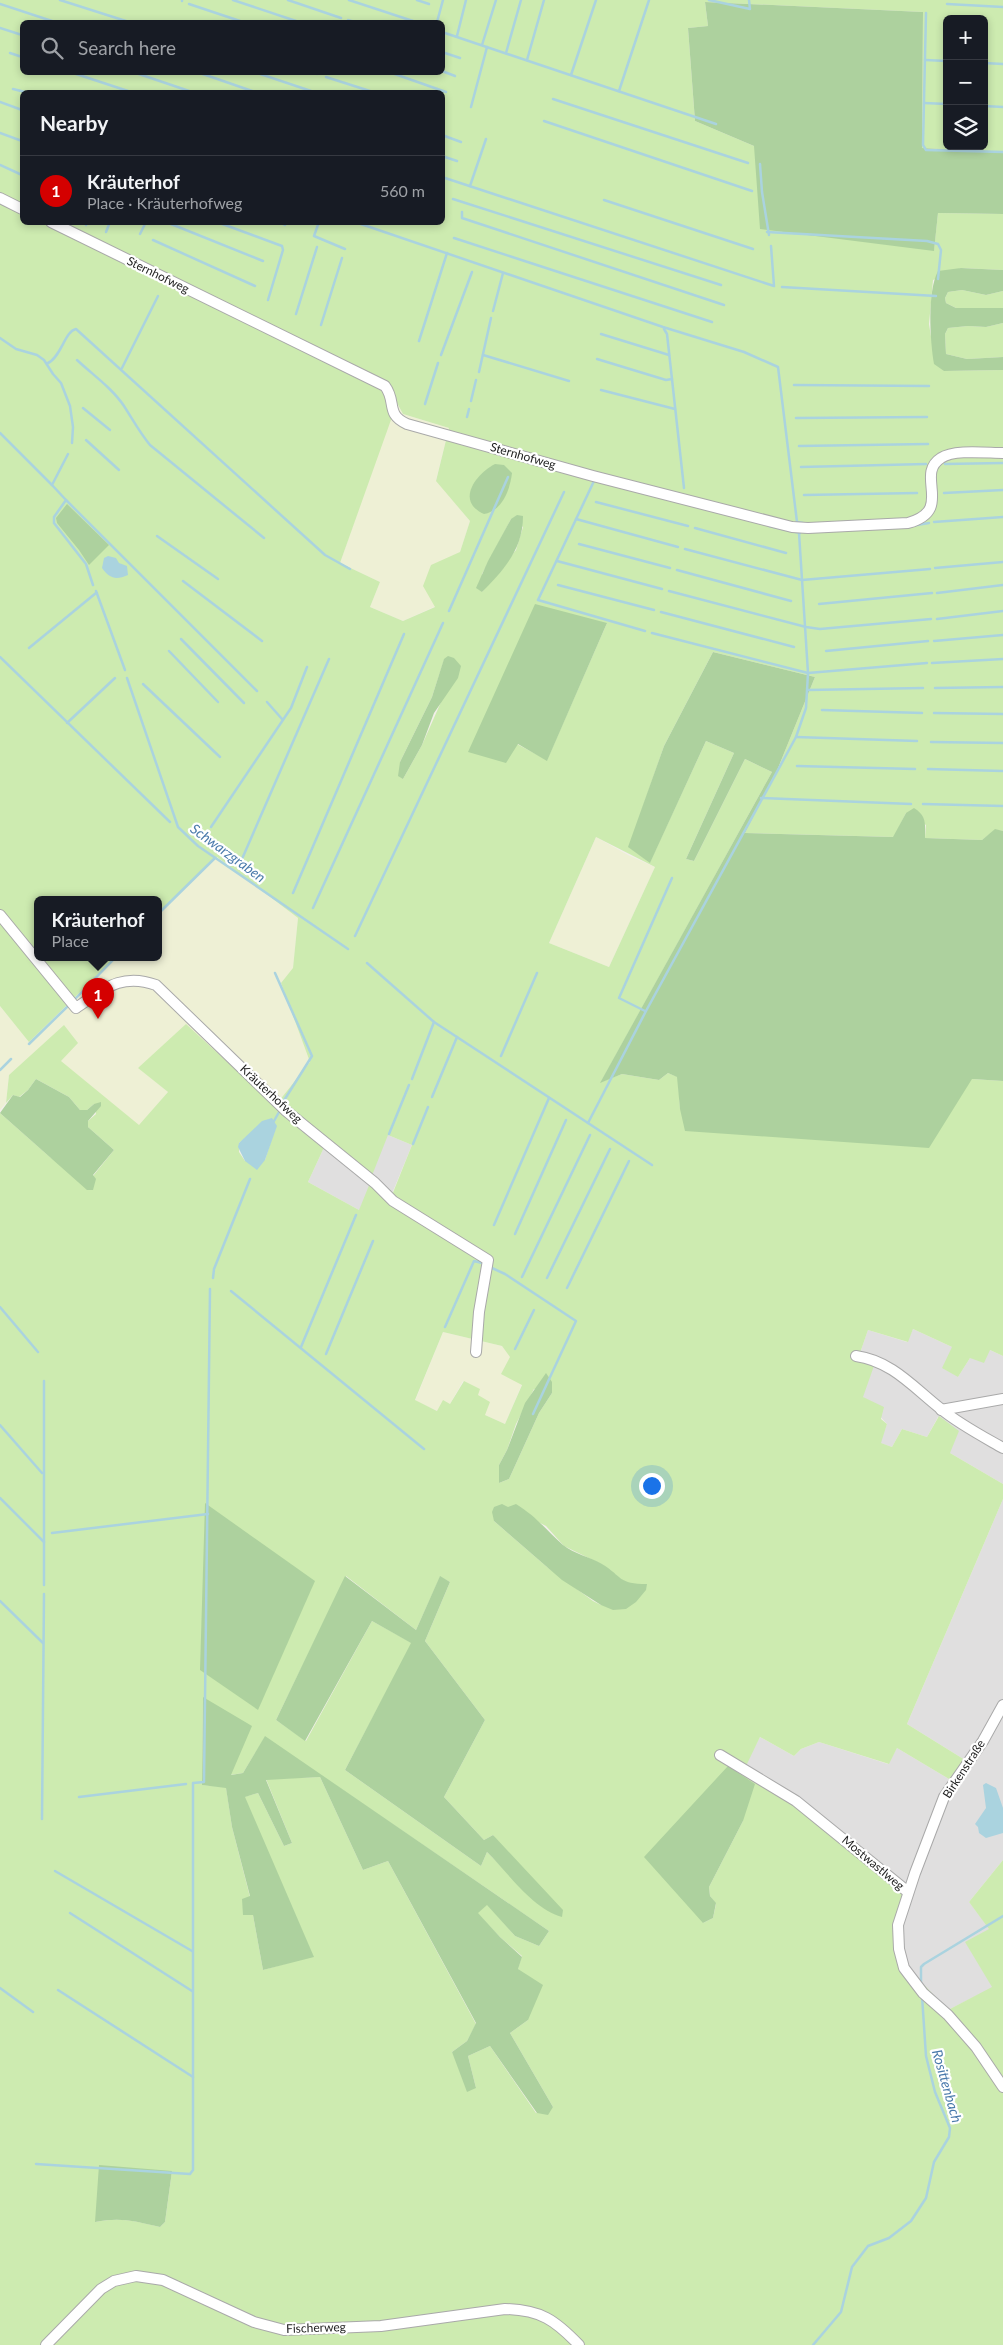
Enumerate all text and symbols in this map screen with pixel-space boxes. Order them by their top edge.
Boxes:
map controls [943,15,988,150]
button: + [943,15,988,60]
search box [20,20,445,75]
icon: search [38,34,66,62]
text: Search here [78,36,176,59]
button: − [943,60,988,105]
button: layers [943,105,988,150]
text: Nearby [40,110,108,135]
text: Kräuterhof [87,170,180,193]
text: 1 [51,181,61,200]
text: 560 m [380,181,425,200]
text: Place · Kräuterhofweg [87,193,242,212]
street label: Sternhofweg [125,253,192,296]
street label: Sternhofweg [489,439,558,472]
water label: Schwarzgraben [188,820,269,885]
popup [34,896,162,961]
text: Kräuterhof [52,908,144,931]
text: Place [52,931,89,950]
pin: 1 [82,978,114,1019]
street label: Kräuterhofweg [237,1061,305,1126]
your location [639,1473,665,1499]
street label: Birkenstraße [939,1737,988,1801]
street label: Mostwastlweg [839,1832,908,1893]
water label: Rosittenbach [929,2047,966,2124]
street label: Fischerweg [286,2319,346,2336]

